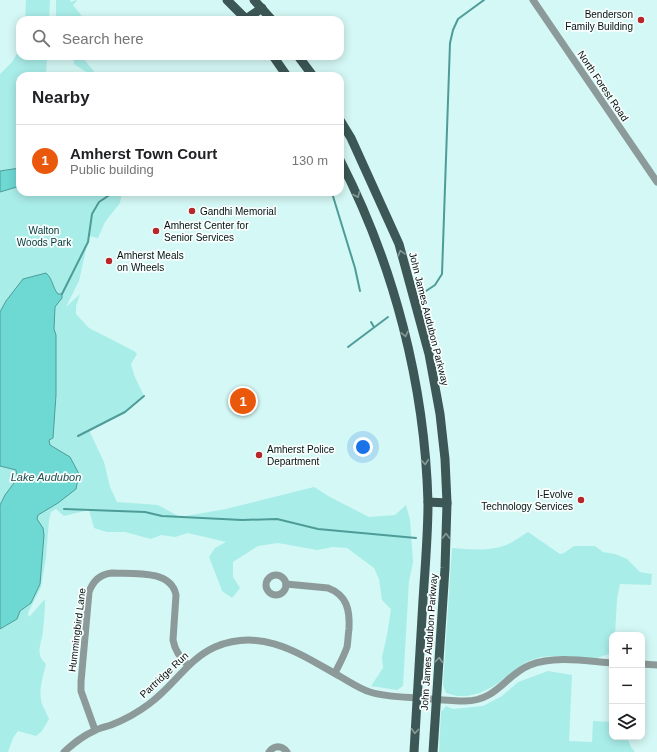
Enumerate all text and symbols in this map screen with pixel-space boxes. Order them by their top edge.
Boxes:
place label: Benderson Family Building [565,9,633,32]
marker: Benderson Family Building [636,15,646,25]
search box [16,16,344,60]
icon: search [30,27,52,49]
text: Search here [62,30,144,47]
street label: North Forest Road [575,49,631,123]
text: Nearby [32,88,90,107]
text: Amherst Town Court [70,145,217,162]
text: 1 [41,153,49,168]
text: 130 m [292,153,328,168]
text: Public building [70,162,154,177]
one-way arrow [352,191,360,199]
marker: Gandhi Memorial [187,206,197,216]
place label: Gandhi Memorial [200,206,276,217]
place label: Amherst Center for Senior Services [164,220,249,243]
park label: Walton Woods Park [17,225,72,248]
marker: Amherst Center for Senior Services [151,226,161,236]
one-way arrow [398,249,406,256]
place label: Amherst Meals on Wheels [117,250,184,273]
street label: John James Audubon Parkway [407,251,451,387]
marker: Amherst Meals on Wheels [104,256,114,266]
one-way arrow [400,330,408,337]
pin: 1 [230,386,256,416]
your location [353,437,373,457]
place label: Amherst Police Department [267,444,335,467]
marker: Amherst Police Department [254,450,264,460]
one-way arrow [421,459,430,465]
water label: Lake Audubon [11,471,81,483]
place label: I-Evolve Technology Services [481,489,573,512]
marker: I-Evolve Technology Services [576,495,586,505]
one-way arrow [441,533,450,539]
street label: John James Audubon Parkway [419,573,439,711]
street label: Hummingbird Lane [66,587,88,673]
map controls [609,632,645,740]
button: + [609,632,645,668]
street label: Partridge Run [138,650,190,700]
one-way arrow [435,657,444,664]
button: − [609,668,645,704]
button: layers [609,704,645,740]
one-way arrow [411,728,420,734]

